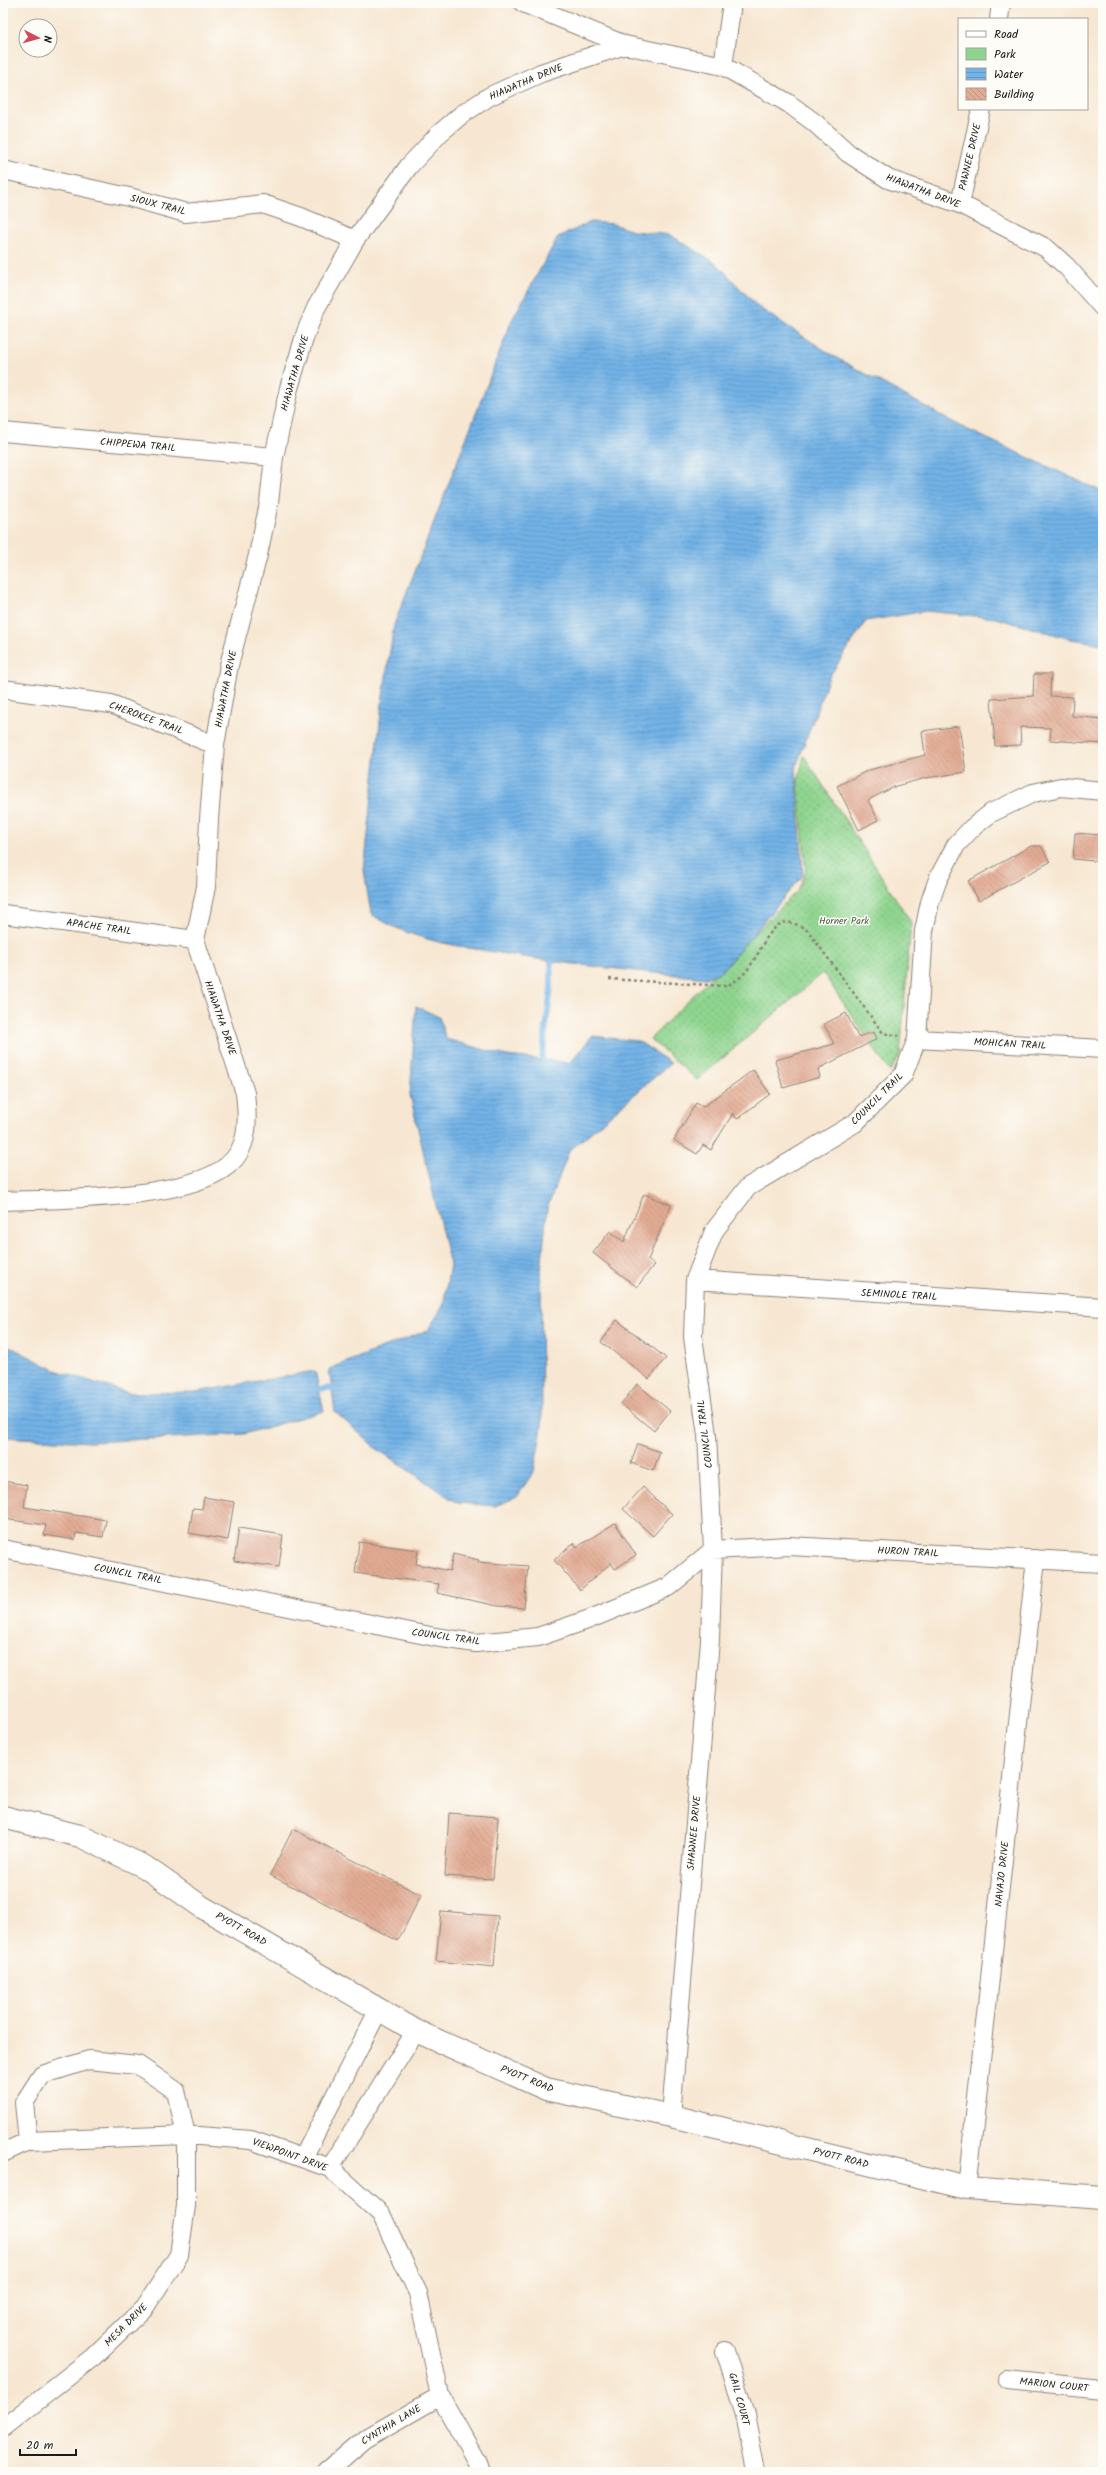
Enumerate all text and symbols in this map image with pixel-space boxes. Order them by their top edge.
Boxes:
north arrow [18,18,58,58]
legend [958,18,1088,110]
text: Road [994,25,1019,44]
text: N [38,35,56,43]
text: Park [994,45,1016,64]
street label: HIAWATHA DRIVE [487,59,566,105]
text: Water [994,65,1024,84]
text: Building [994,85,1034,104]
street label: PAWNEE DRIVE [955,121,986,192]
street label: HIAWATHA DRIVE [883,169,964,213]
street label: SIOUX TRAIL [129,190,187,220]
street label: HIAWATHA DRIVE [276,332,314,413]
street label: CHIPPEWA TRAIL [99,434,177,456]
street label: HIAWATHA DRIVE [211,648,242,729]
street label: CHEROKEE TRAIL [107,697,185,739]
park label: Horner Park [819,913,869,929]
street label: APACHE TRAIL [65,914,133,940]
street label: HIAWATHA DRIVE [200,978,241,1059]
street label: MOHICAN TRAIL [973,1034,1047,1054]
street label: COUNCIL TRAIL [847,1069,907,1129]
street label: SEMINOLE TRAIL [861,1285,937,1305]
street label: COUNCIL TRAIL [693,1399,717,1469]
street label: HURON TRAIL [877,1542,939,1562]
street label: COUNCIL TRAIL [92,1560,164,1588]
street label: COUNCIL TRAIL [411,1624,481,1650]
street label: SHAWNEE DRIVE [683,1794,705,1871]
street label: NAVAJO DRIVE [991,1839,1014,1907]
street label: PYOTT ROAD [213,1908,270,1950]
street label: PYOTT ROAD [498,2061,557,2097]
street label: VIEWPOINT DRIVE [250,2134,331,2176]
street label: PYOTT ROAD [812,2143,871,2173]
street label: MESA DRIVE [101,2299,152,2350]
street label: GAIL COURT [724,2371,754,2429]
street label: MARION COURT [1019,2373,1091,2397]
street label: CYNTHIA LANE [358,2400,425,2449]
scale bar [20,2431,76,2457]
text: 20 m [26,2436,54,2455]

